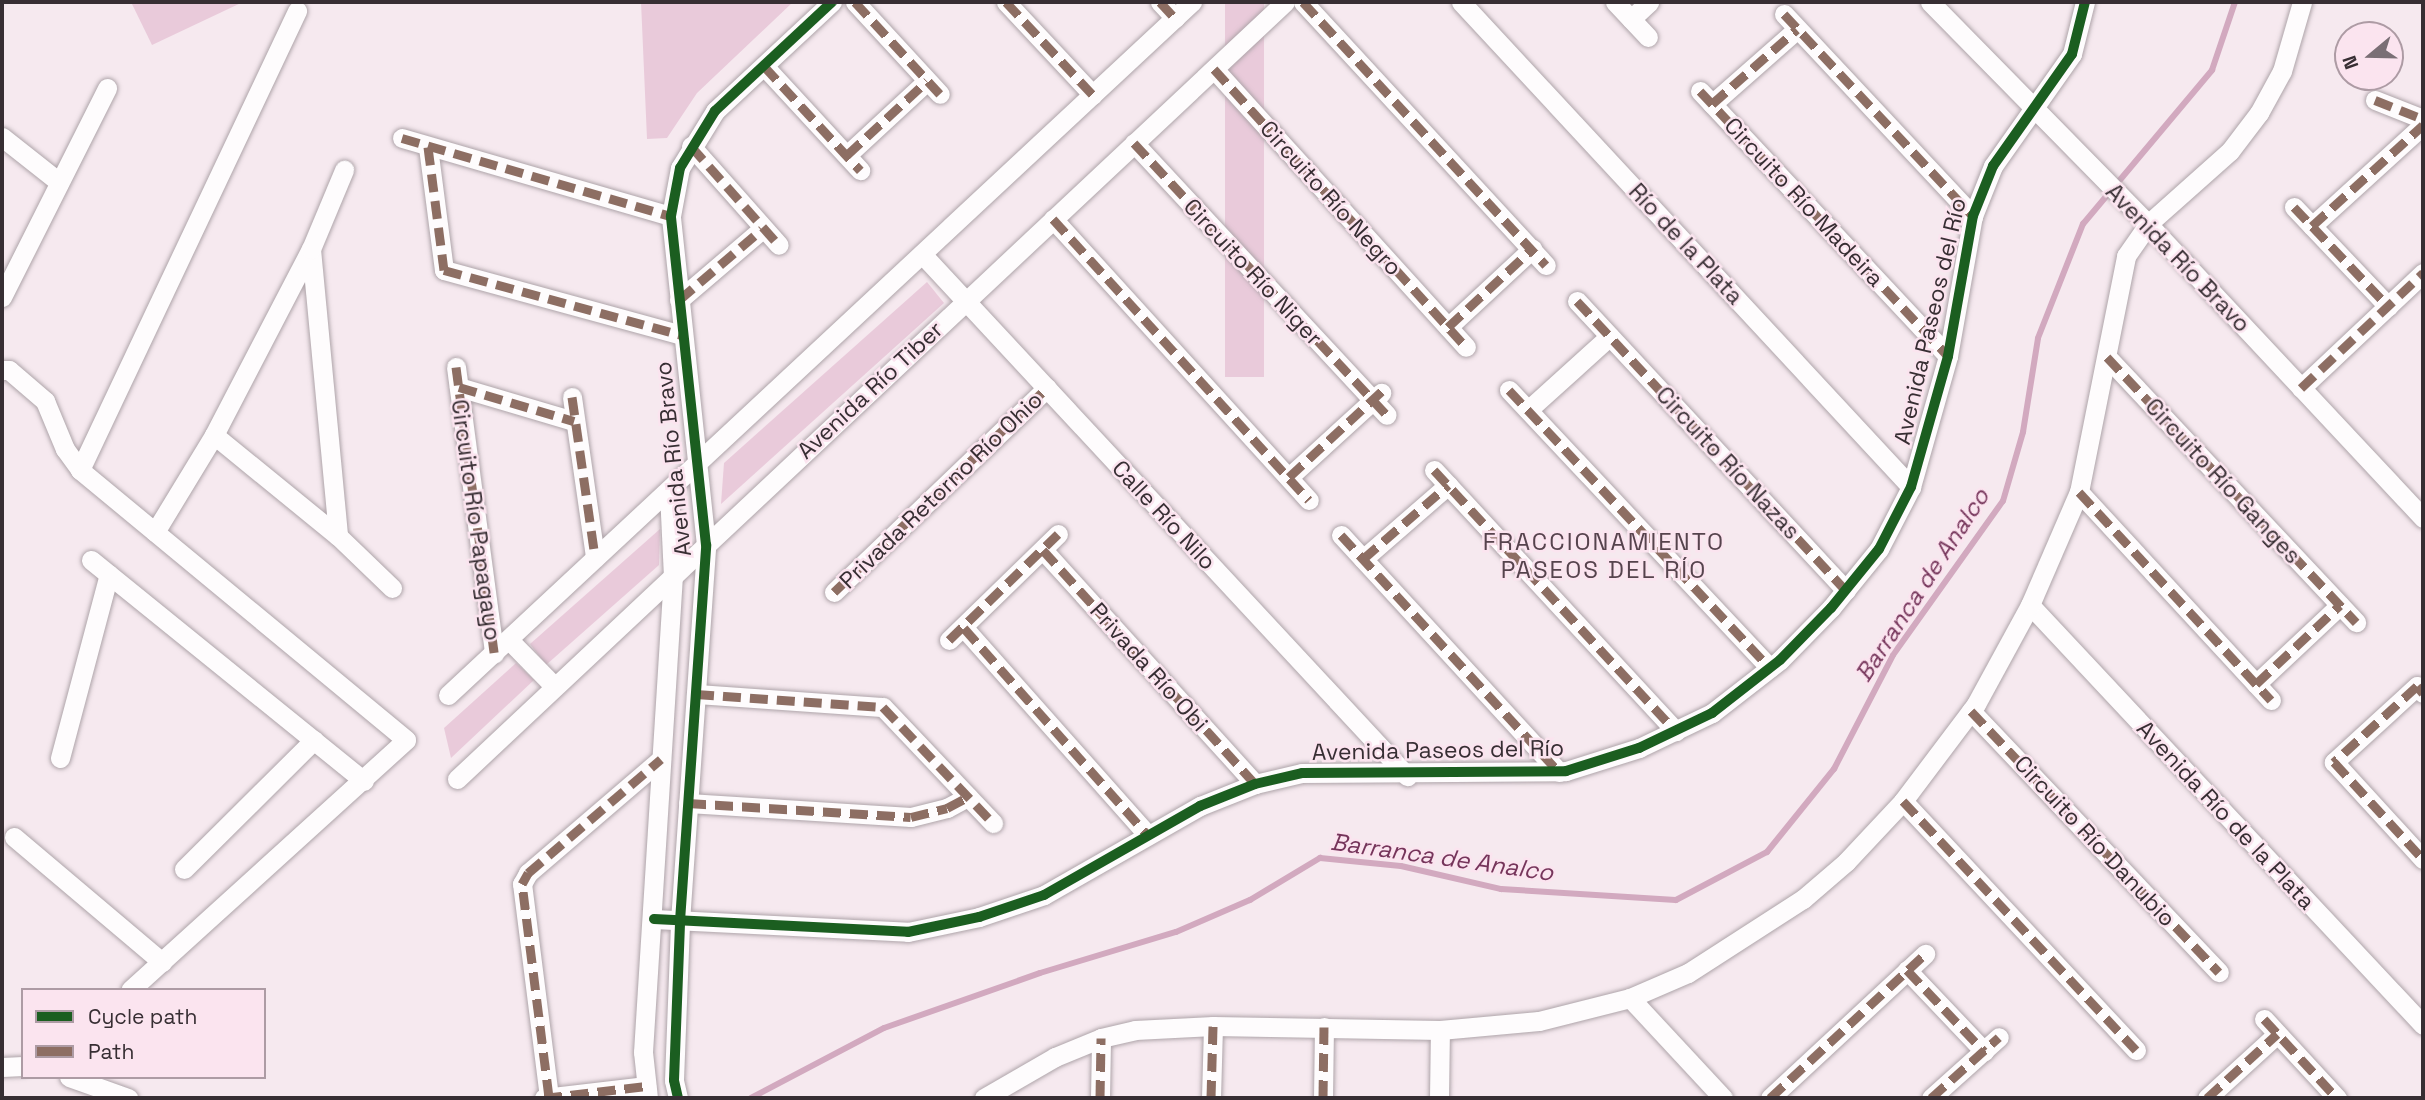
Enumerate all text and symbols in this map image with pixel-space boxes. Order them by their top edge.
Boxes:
north arrow [2334,21,2404,91]
text: N [2337,52,2364,72]
street label: Circuito Río Madeira [1719,112,1889,292]
street label: Circuito Río Negro [1254,115,1408,281]
street label: Río de la Plata [1623,178,1749,310]
street label: Avenida Río Bravo [2100,178,2256,338]
street label: Circuito Río Niger [1178,193,1328,351]
street label: Avenida Paseos del Río [1888,195,1972,447]
street label: Avenida Río Tiber [791,315,949,465]
street label: Avenida Río Bravo [649,360,697,558]
street label: Circuito Río Nazas [1650,381,1806,545]
street label: Privada Retorno Río Ohio [834,386,1048,594]
street label: Circuito Río Ganges [2139,393,2307,569]
street label: Circuito Río Papagayo [445,398,507,642]
street label: Calle Río Nilo [1106,454,1222,576]
water label: Barranca de Analco [1849,483,1995,687]
district label: FRACCIONAMIENTO PASEOS DEL RÍO [1485,528,1723,584]
street label: Privada Río Obi [1084,597,1214,737]
street label: Avenida Río de la Plata [2131,715,2321,915]
street label: Avenida Paseos del Río [1312,734,1564,766]
street label: Circuito Río Danubio [2009,750,2181,932]
water label: Barranca de Analco [1329,827,1555,887]
legend [21,988,266,1079]
text: Cycle path [88,1003,197,1030]
text: Path [88,1038,134,1065]

